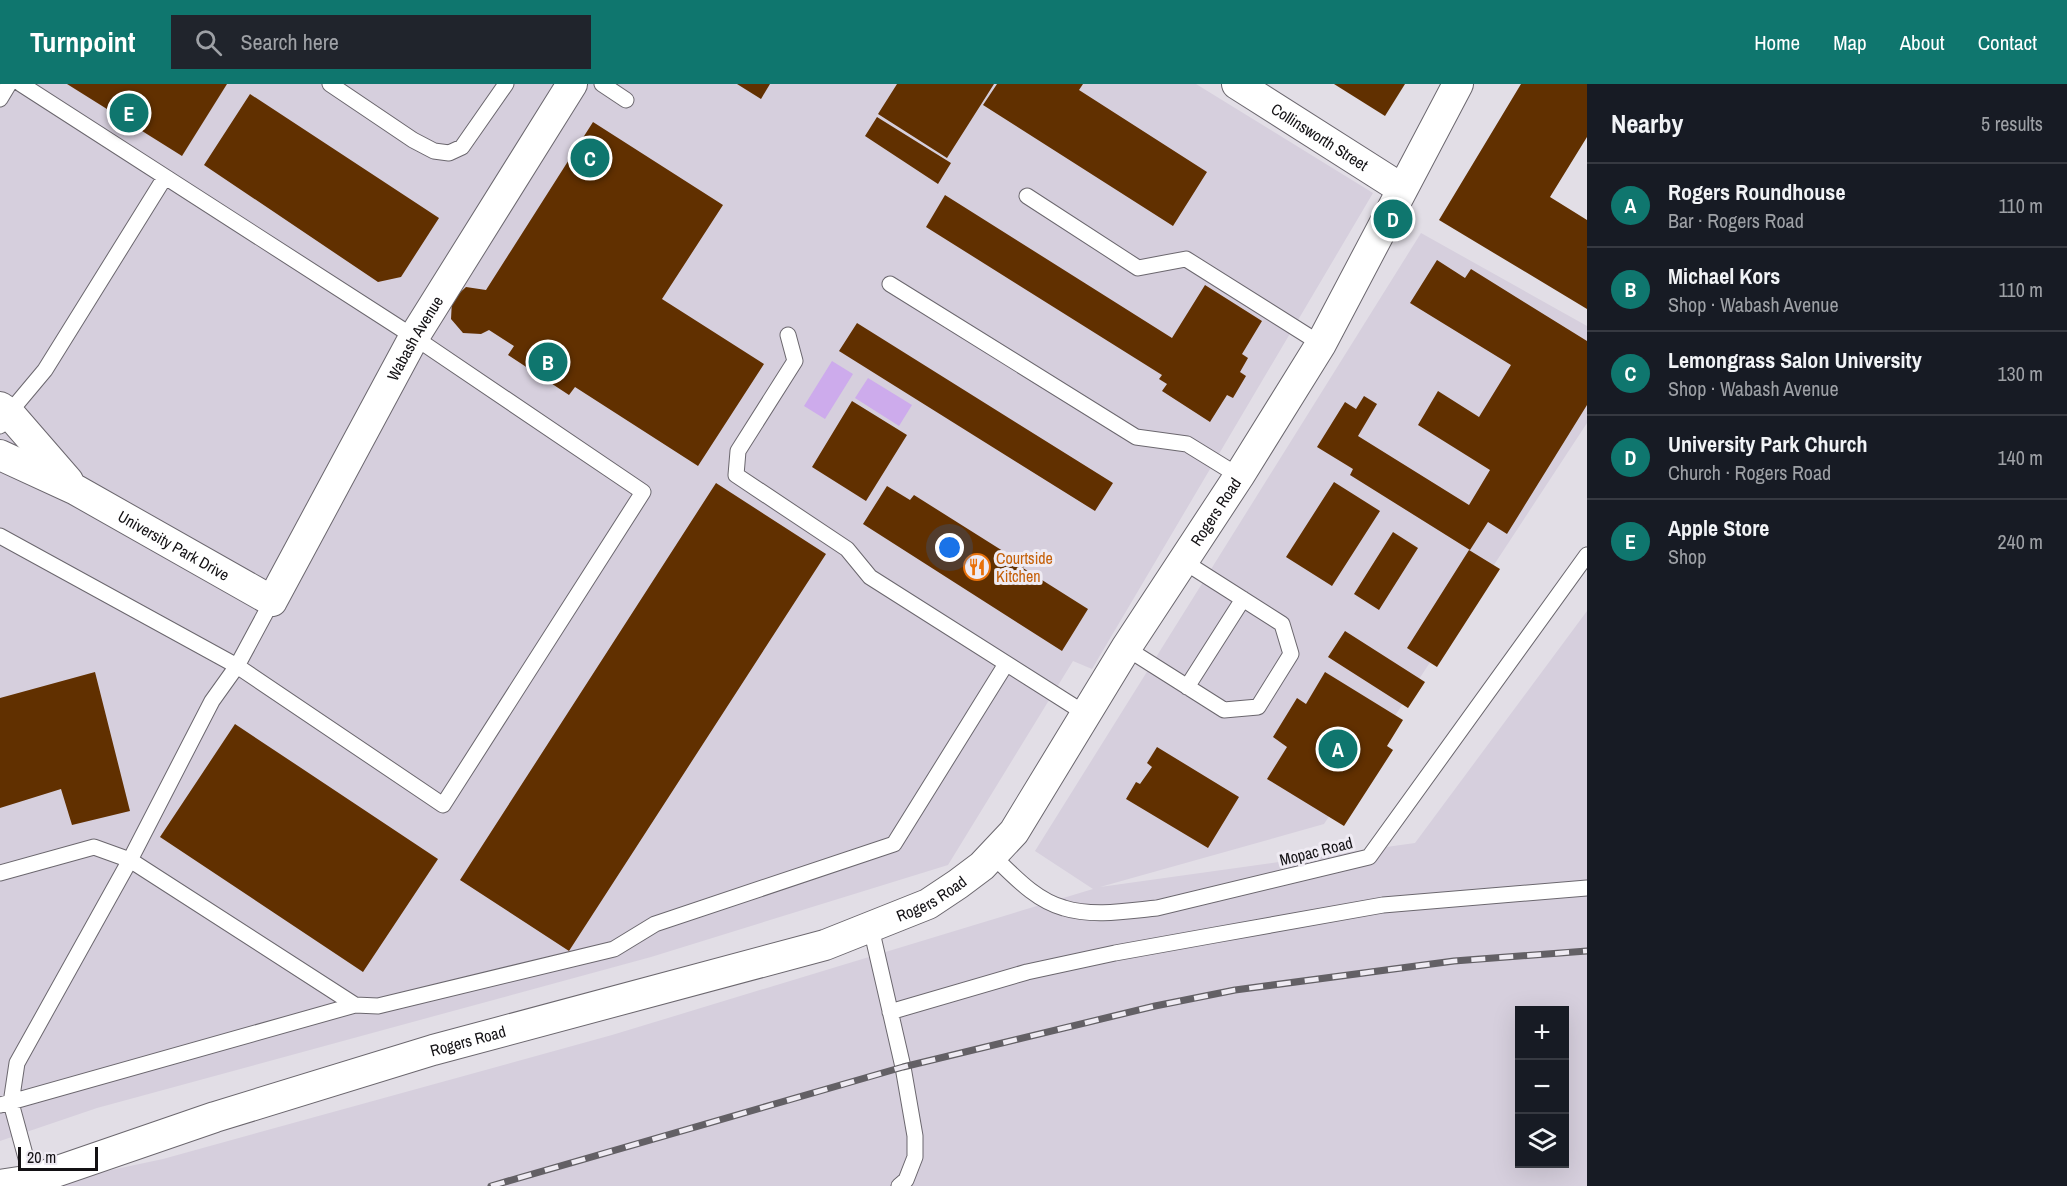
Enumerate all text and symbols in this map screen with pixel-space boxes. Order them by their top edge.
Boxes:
search box [171,15,591,69]
text: Turnpoint [30,23,135,61]
icon: search [192,26,225,59]
text: Search here [240,27,339,57]
text: Home [1754,28,1800,57]
text: Map [1833,28,1867,57]
text: About [1900,28,1945,57]
text: Contact [1978,28,2037,57]
pin: E [110,90,148,135]
street label: Collinsworth Street [1267,98,1373,176]
text: Nearby [1611,106,1683,141]
text: 5 results [1981,110,2043,137]
pin: C [570,136,610,181]
text: Rogers Roundhouse [1668,177,1845,207]
text: A [1625,192,1636,219]
text: 110 m [1999,192,2043,219]
pin: D [1374,196,1412,242]
text: Bar · Rogers Road [1668,207,1804,234]
text: Michael Kors [1668,261,1780,291]
text: B [1625,276,1636,303]
text: 110 m [1999,276,2043,303]
text: Shop · Wabash Avenue [1668,291,1839,318]
street label: Wabash Avenue [382,292,448,385]
pin: B [528,340,568,384]
text: Lemongrass Salon University [1668,345,1922,375]
text: C [1625,360,1636,387]
text: 130 m [1997,360,2043,387]
text: Shop · Wabash Avenue [1668,375,1839,402]
text: University Park Church [1668,429,1868,459]
text: D [1625,444,1636,471]
text: 140 m [1997,444,2043,471]
text: Church · Rogers Road [1668,459,1831,486]
street label: Rogers Road [1185,473,1246,550]
street label: University Park Drive [114,505,233,586]
text: Apple Store [1668,513,1769,543]
text: E [1625,528,1636,555]
text: 240 m [1997,528,2043,555]
your location [935,533,964,562]
text: Shop [1668,543,1706,570]
place label: Courtside Kitchen [996,547,1053,587]
restaurant icon: Courtside Kitchen [962,552,992,582]
pin: A [1318,726,1358,772]
street label: Mopac Road [1277,831,1355,871]
street label: Rogers Road [893,870,971,927]
map controls [1515,1006,1569,1168]
button: + [1515,1006,1569,1060]
street label: Rogers Road [428,1020,508,1061]
button: − [1515,1060,1569,1114]
button: layers [1515,1114,1569,1168]
scale bar [18,1144,98,1172]
text: 20 m [27,1146,56,1168]

